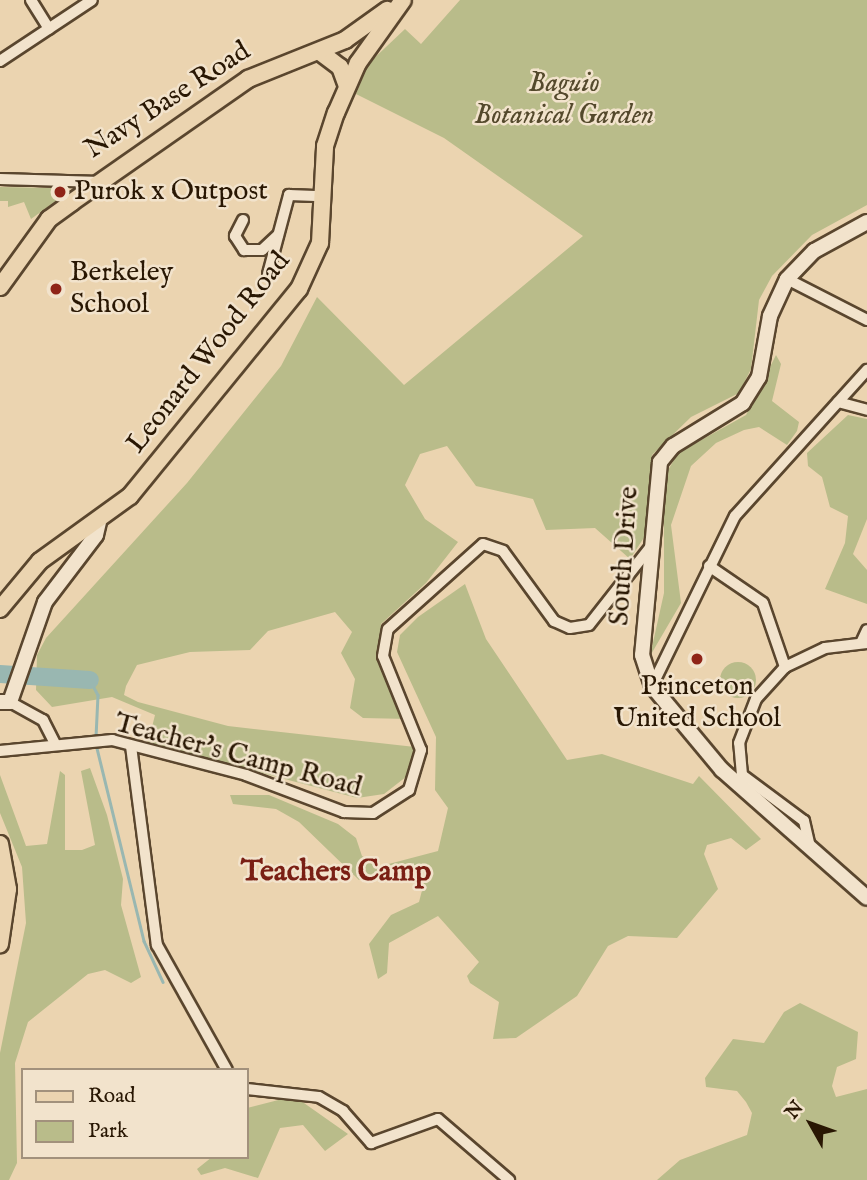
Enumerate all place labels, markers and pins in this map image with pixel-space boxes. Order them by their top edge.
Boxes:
place label: Purok x Outpost [74,175,268,209]
marker: Purok x Outpost [52,184,68,200]
place label: Berkeley School [70,256,173,322]
marker: Berkeley School [48,281,64,297]
marker: Princeton United School [689,651,705,667]
place label: Princeton United School [613,670,781,736]

